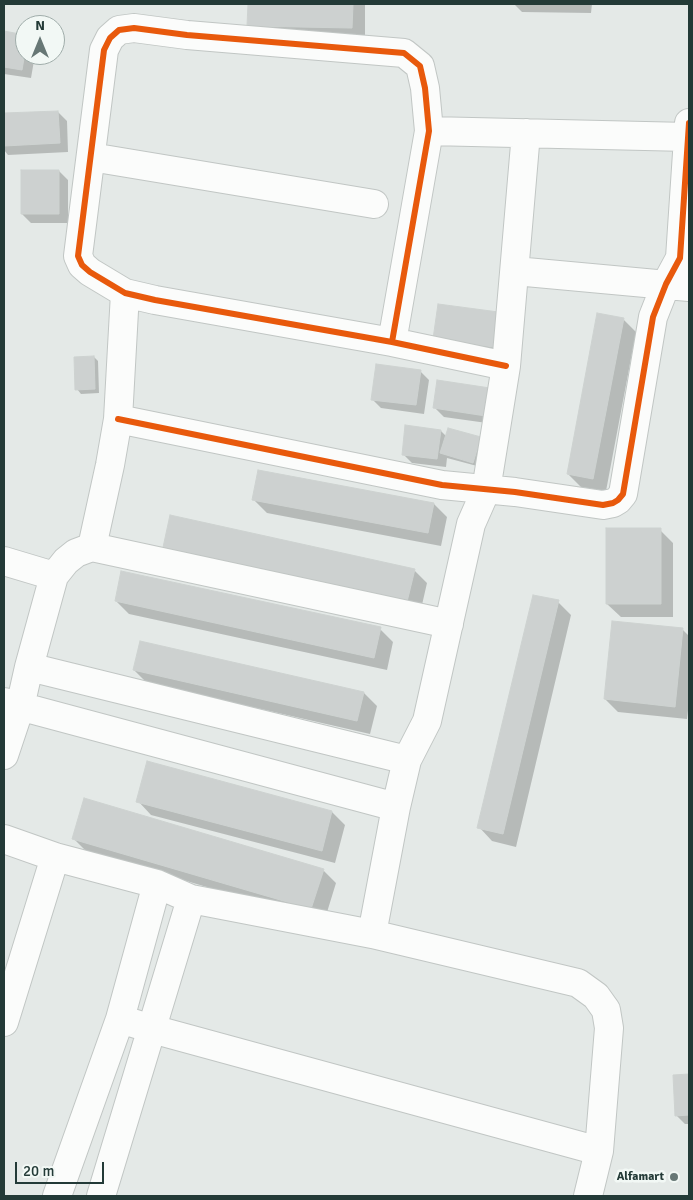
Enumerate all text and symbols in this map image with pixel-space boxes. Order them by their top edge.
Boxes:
north arrow [15,15,65,65]
text: N [35,17,45,34]
scale bar [18,1152,106,1184]
text: 20 m [23,1162,54,1180]
place label: Alfamart [617,1170,664,1184]
marker: Alfamart [668,1171,680,1183]

